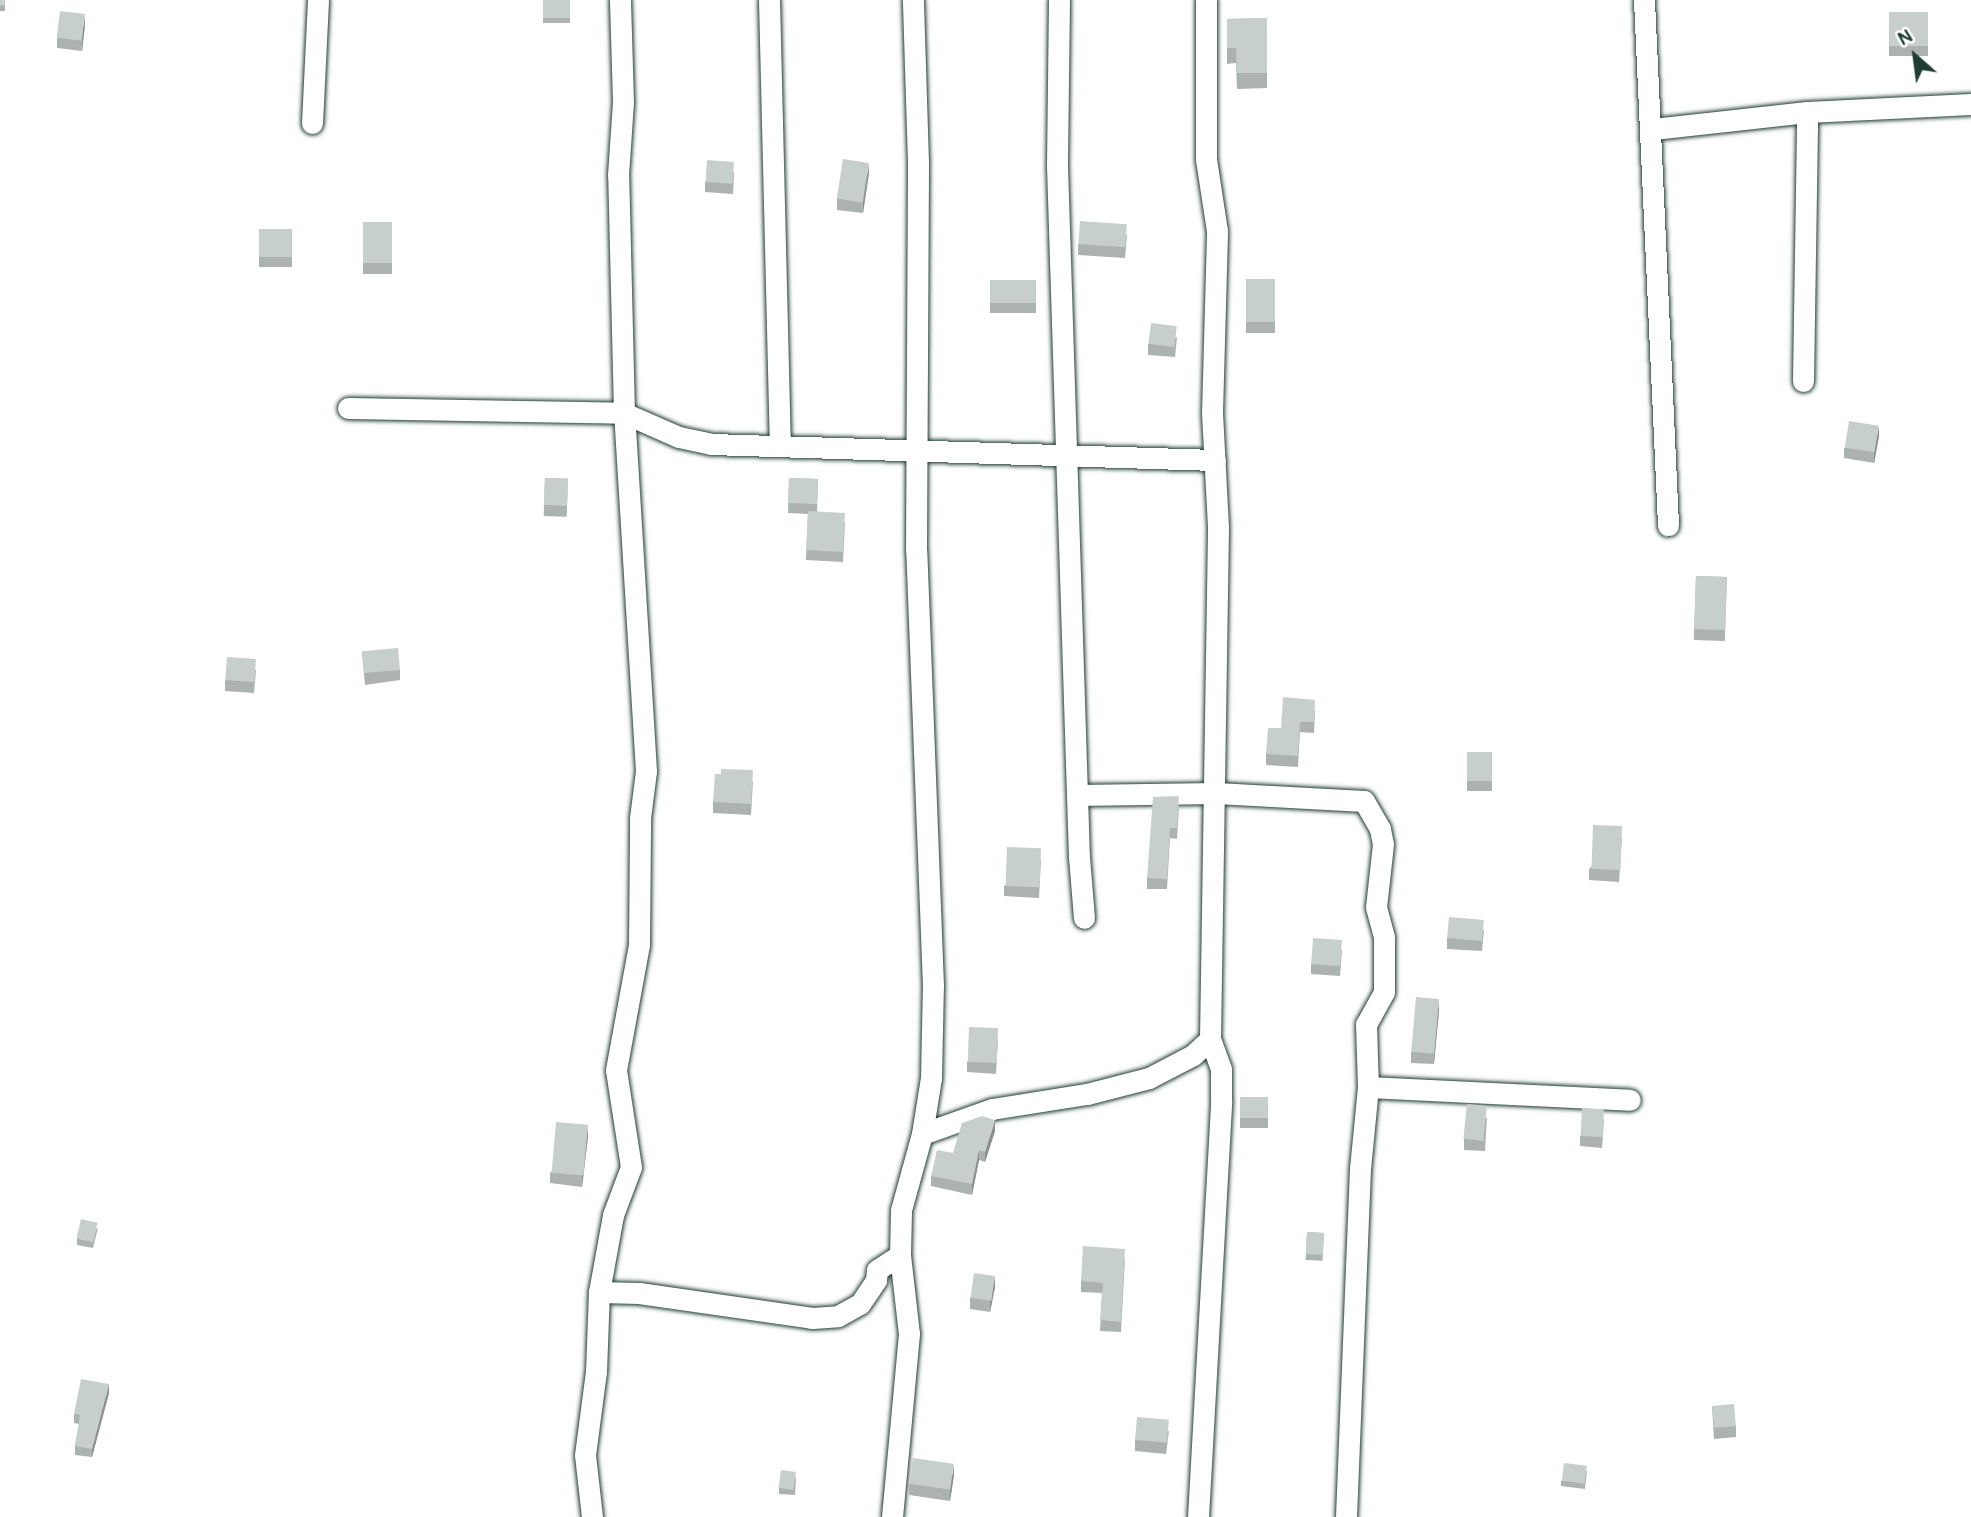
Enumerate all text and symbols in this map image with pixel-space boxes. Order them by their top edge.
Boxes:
north arrow [1880,21,1950,91]
text: N [1894,24,1916,51]

